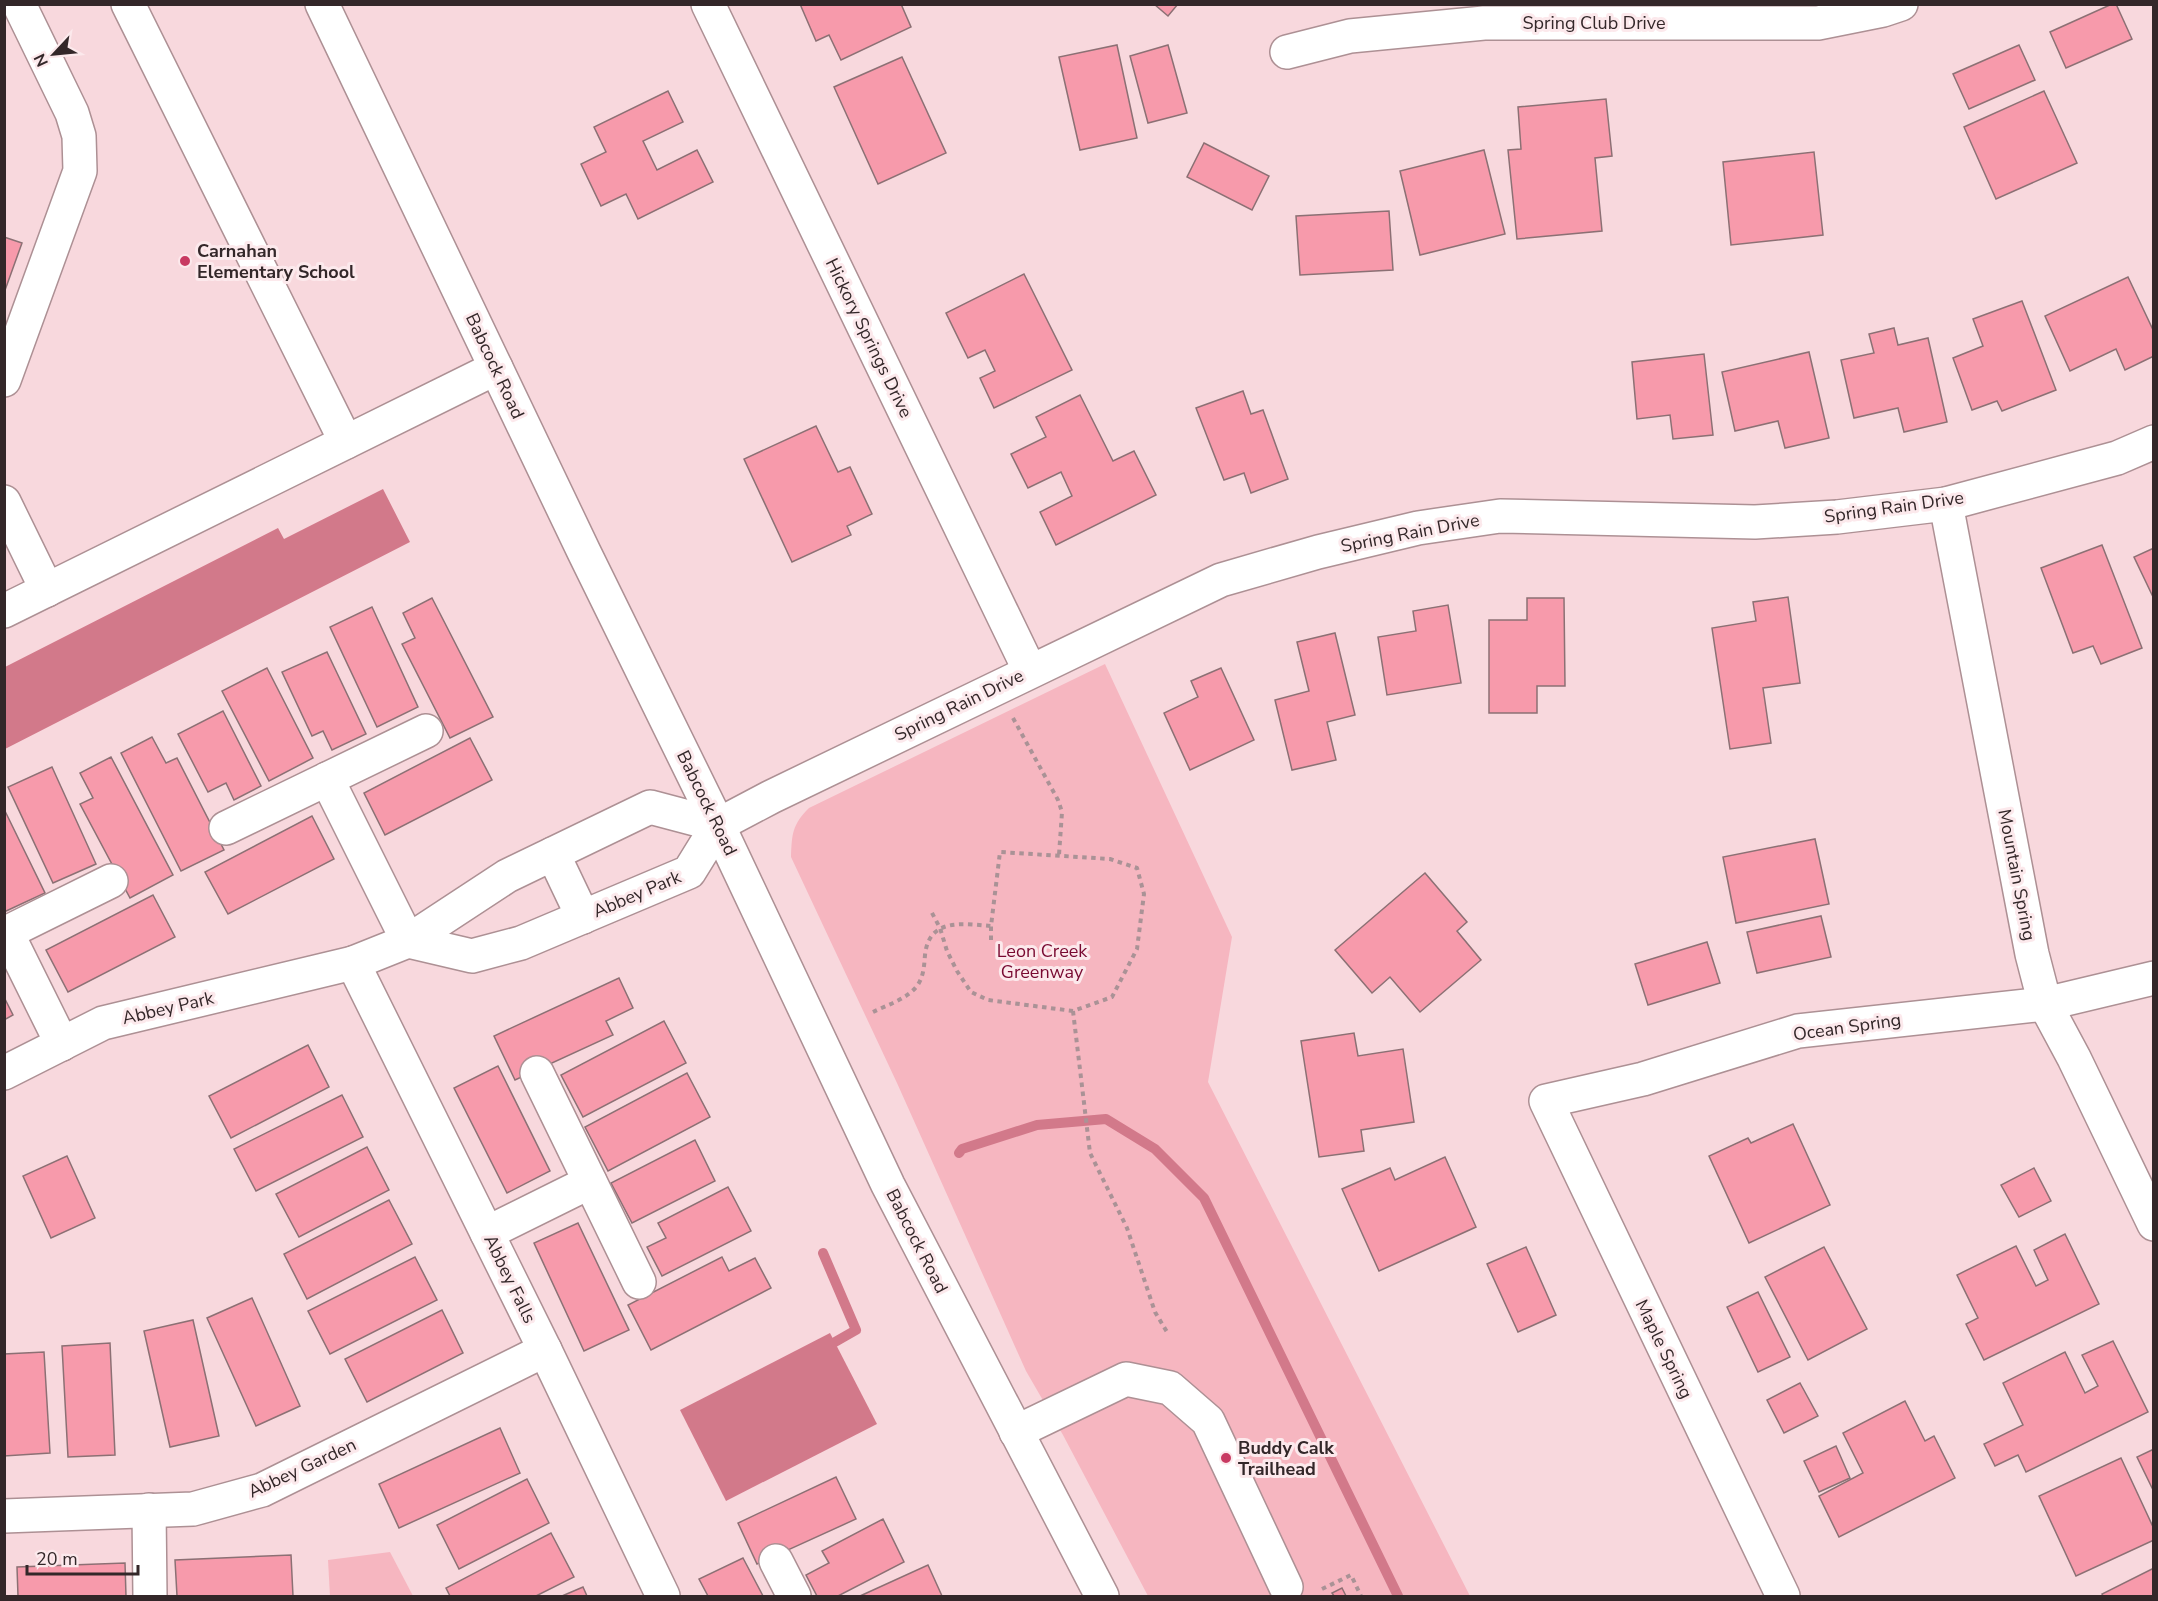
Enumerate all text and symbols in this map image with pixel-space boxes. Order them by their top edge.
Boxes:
street label: Spring Club Drive [1523,11,1665,35]
north arrow [24,24,84,84]
text: N [29,50,54,70]
place label: Carnahan Elementary School [197,239,355,284]
marker: Carnahan Elementary School [178,254,192,268]
street label: Hickory Springs Drive [820,254,918,422]
street label: Babcock Road [460,309,530,423]
street label: Spring Rain Drive [1823,485,1965,529]
street label: Spring Rain Drive [1339,508,1481,558]
street label: Spring Rain Drive [890,663,1028,747]
street label: Babcock Road [671,746,743,860]
street label: Mountain Spring [1992,807,2042,943]
street label: Abbey Park [589,864,686,923]
park label: Leon Creek Greenway [997,939,1088,984]
street label: Abbey Park [120,986,217,1030]
street label: Ocean Spring [1791,1008,1903,1046]
street label: Babcock Road [880,1185,954,1297]
street label: Abbey Falls [478,1231,542,1327]
street label: Maple Spring [1630,1295,1698,1403]
street label: Abbey Garden [244,1432,360,1504]
place label: Buddy Calk Trailhead [1238,1436,1334,1481]
marker: Buddy Calk Trailhead [1219,1451,1233,1465]
scale bar [27,1538,138,1576]
text: 20 m [36,1547,78,1571]

